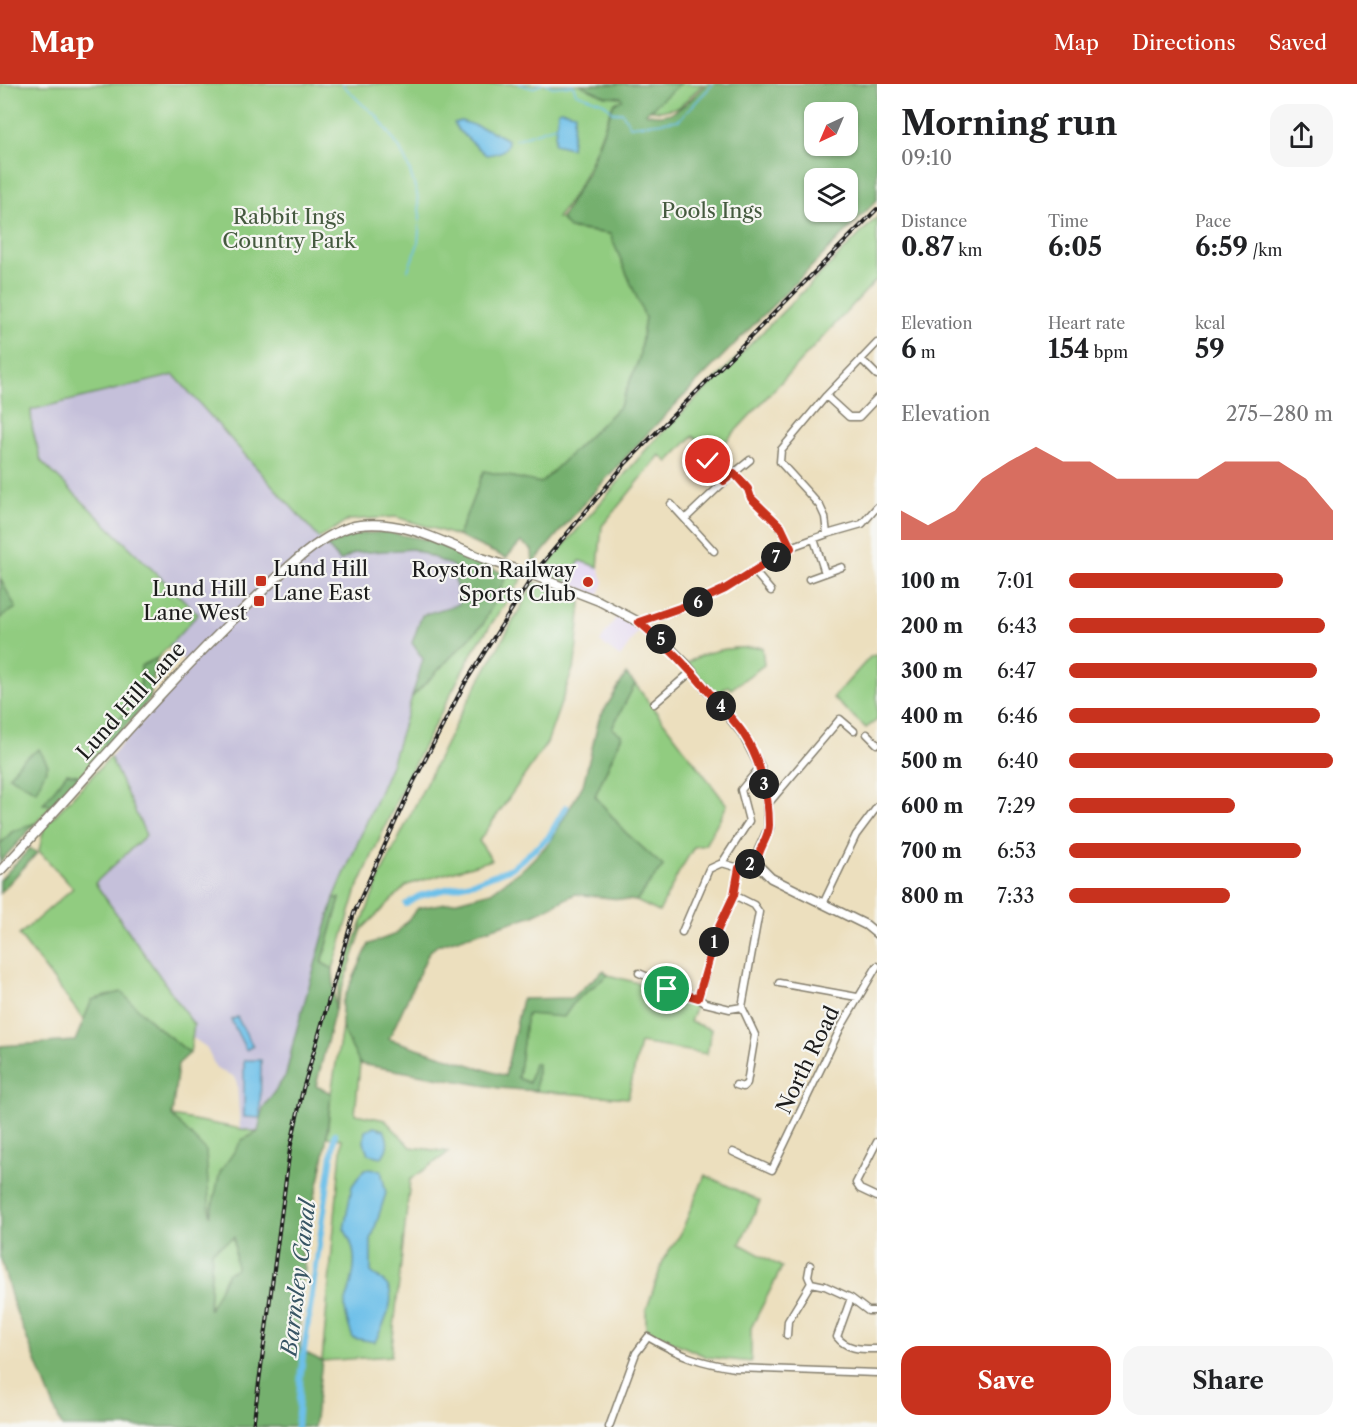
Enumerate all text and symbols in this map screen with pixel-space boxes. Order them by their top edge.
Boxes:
text: Map [30,25,94,59]
text: Map [1054,30,1099,55]
text: Directions [1132,30,1236,55]
text: Saved [1269,30,1327,55]
north arrow [804,102,858,156]
map controls [804,102,858,222]
text: Morning run [901,103,1117,144]
button: share [1270,104,1333,167]
text: 09:10 [901,146,952,170]
button: layers [804,168,858,222]
park label: Pools Ings [661,198,763,223]
park label: Rabbit Ings Country Park [222,204,357,253]
text: Distance [901,211,967,231]
text: Time [1048,211,1088,231]
text: Pace [1195,211,1231,231]
text: 0.87 [901,231,954,263]
text: 6:05 [1048,231,1102,263]
text: 6:59 [1195,231,1248,263]
text: km [954,240,982,260]
text: /km [1248,240,1282,260]
text: Elevation [901,313,972,333]
text: Heart rate [1048,313,1125,333]
text: kcal [1195,313,1225,333]
text: 6 [901,333,917,365]
text: 154 [1048,333,1089,365]
text: 59 [1195,333,1225,365]
text: m [917,342,936,362]
text: bpm [1089,342,1128,362]
text: Elevation [901,402,990,426]
text: 275–280 m [1226,402,1333,426]
pin [682,435,733,486]
icon: check [691,444,724,477]
pin: 7 [761,542,791,572]
text: 7 [772,547,780,567]
place label: Lund Hill Lane East [273,556,371,605]
place label: Royston Railway Sports Club [411,557,576,606]
text: 100 m [901,569,960,593]
text: 7:01 [997,569,1034,593]
marker: Lund Hill Lane East [254,574,268,588]
marker: Royston Railway Sports Club [581,575,595,589]
place label: Lund Hill Lane West [143,576,248,625]
pin: 6 [683,587,713,617]
text: 6 [693,592,703,612]
marker: Lund Hill Lane West [252,594,266,608]
text: 200 m [901,614,963,638]
text: 6:43 [997,614,1037,638]
pin: 5 [646,624,676,654]
text: 5 [657,629,665,649]
street label: Lund Hill Lane [71,636,190,765]
text: 300 m [901,659,963,683]
text: 6:47 [997,659,1036,683]
pin: 4 [706,691,736,721]
text: 4 [716,696,726,716]
text: 400 m [901,704,963,728]
text: 6:46 [997,704,1038,728]
text: 500 m [901,749,962,773]
text: 6:40 [997,749,1039,773]
pin: 3 [749,769,779,799]
text: 3 [759,774,769,794]
text: 600 m [901,794,963,818]
text: 7:29 [997,794,1036,818]
text: 700 m [901,839,962,863]
text: 6:53 [997,839,1036,863]
pin: 2 [735,849,765,879]
text: 2 [745,854,755,874]
text: 800 m [901,884,964,908]
text: 7:33 [997,884,1034,908]
pin: 1 [699,927,729,957]
text: 1 [710,932,718,952]
pin [641,963,692,1014]
icon: arrive [650,972,683,1005]
street label: North Road [771,1002,844,1118]
water label: Barnsley Canal [275,1196,322,1360]
button: Save [901,1346,1111,1415]
button: Share [1123,1346,1333,1415]

